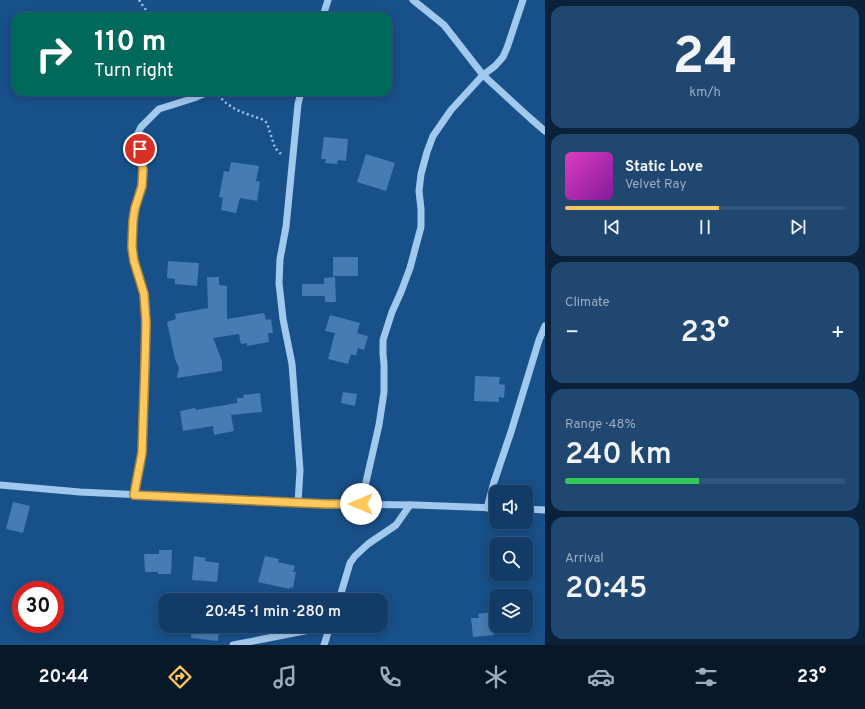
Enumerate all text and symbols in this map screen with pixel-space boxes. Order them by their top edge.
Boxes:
text: 110 m [94,25,166,61]
text: 24 [672,26,738,92]
icon: right [28,28,80,80]
text: Turn right [94,60,174,83]
text: km/h [689,85,721,101]
pin [123,132,157,166]
icon: arrive [129,138,151,160]
text: Static Love [625,158,703,177]
text: Velvet Ray [625,177,686,193]
icon: previous [601,216,623,238]
icon: pause [694,216,716,238]
icon: next [787,216,809,238]
text: Climate [565,295,610,311]
text: 23° [681,315,729,352]
text: − [565,320,579,347]
text: + [831,320,845,347]
text: Range · 48% [565,417,636,433]
text: 240 km [565,437,672,474]
position arrow [340,483,382,525]
map controls [489,485,533,633]
button: sound [489,485,533,529]
button: search [489,537,533,581]
text: Arrival [565,551,604,567]
text: 20:45 [565,571,648,608]
speed limit sign: 30 [12,581,64,633]
button: layers [489,589,533,633]
text: 20:45 · 1 min · 280 m [205,603,341,622]
icon: directions [166,663,194,691]
icon: music [271,663,299,691]
icon: phone [376,663,404,691]
icon: climate [482,663,510,691]
icon: car [587,663,615,691]
icon: filters [692,663,720,691]
text: 20:44 [39,666,89,689]
text: 23° [797,666,826,689]

